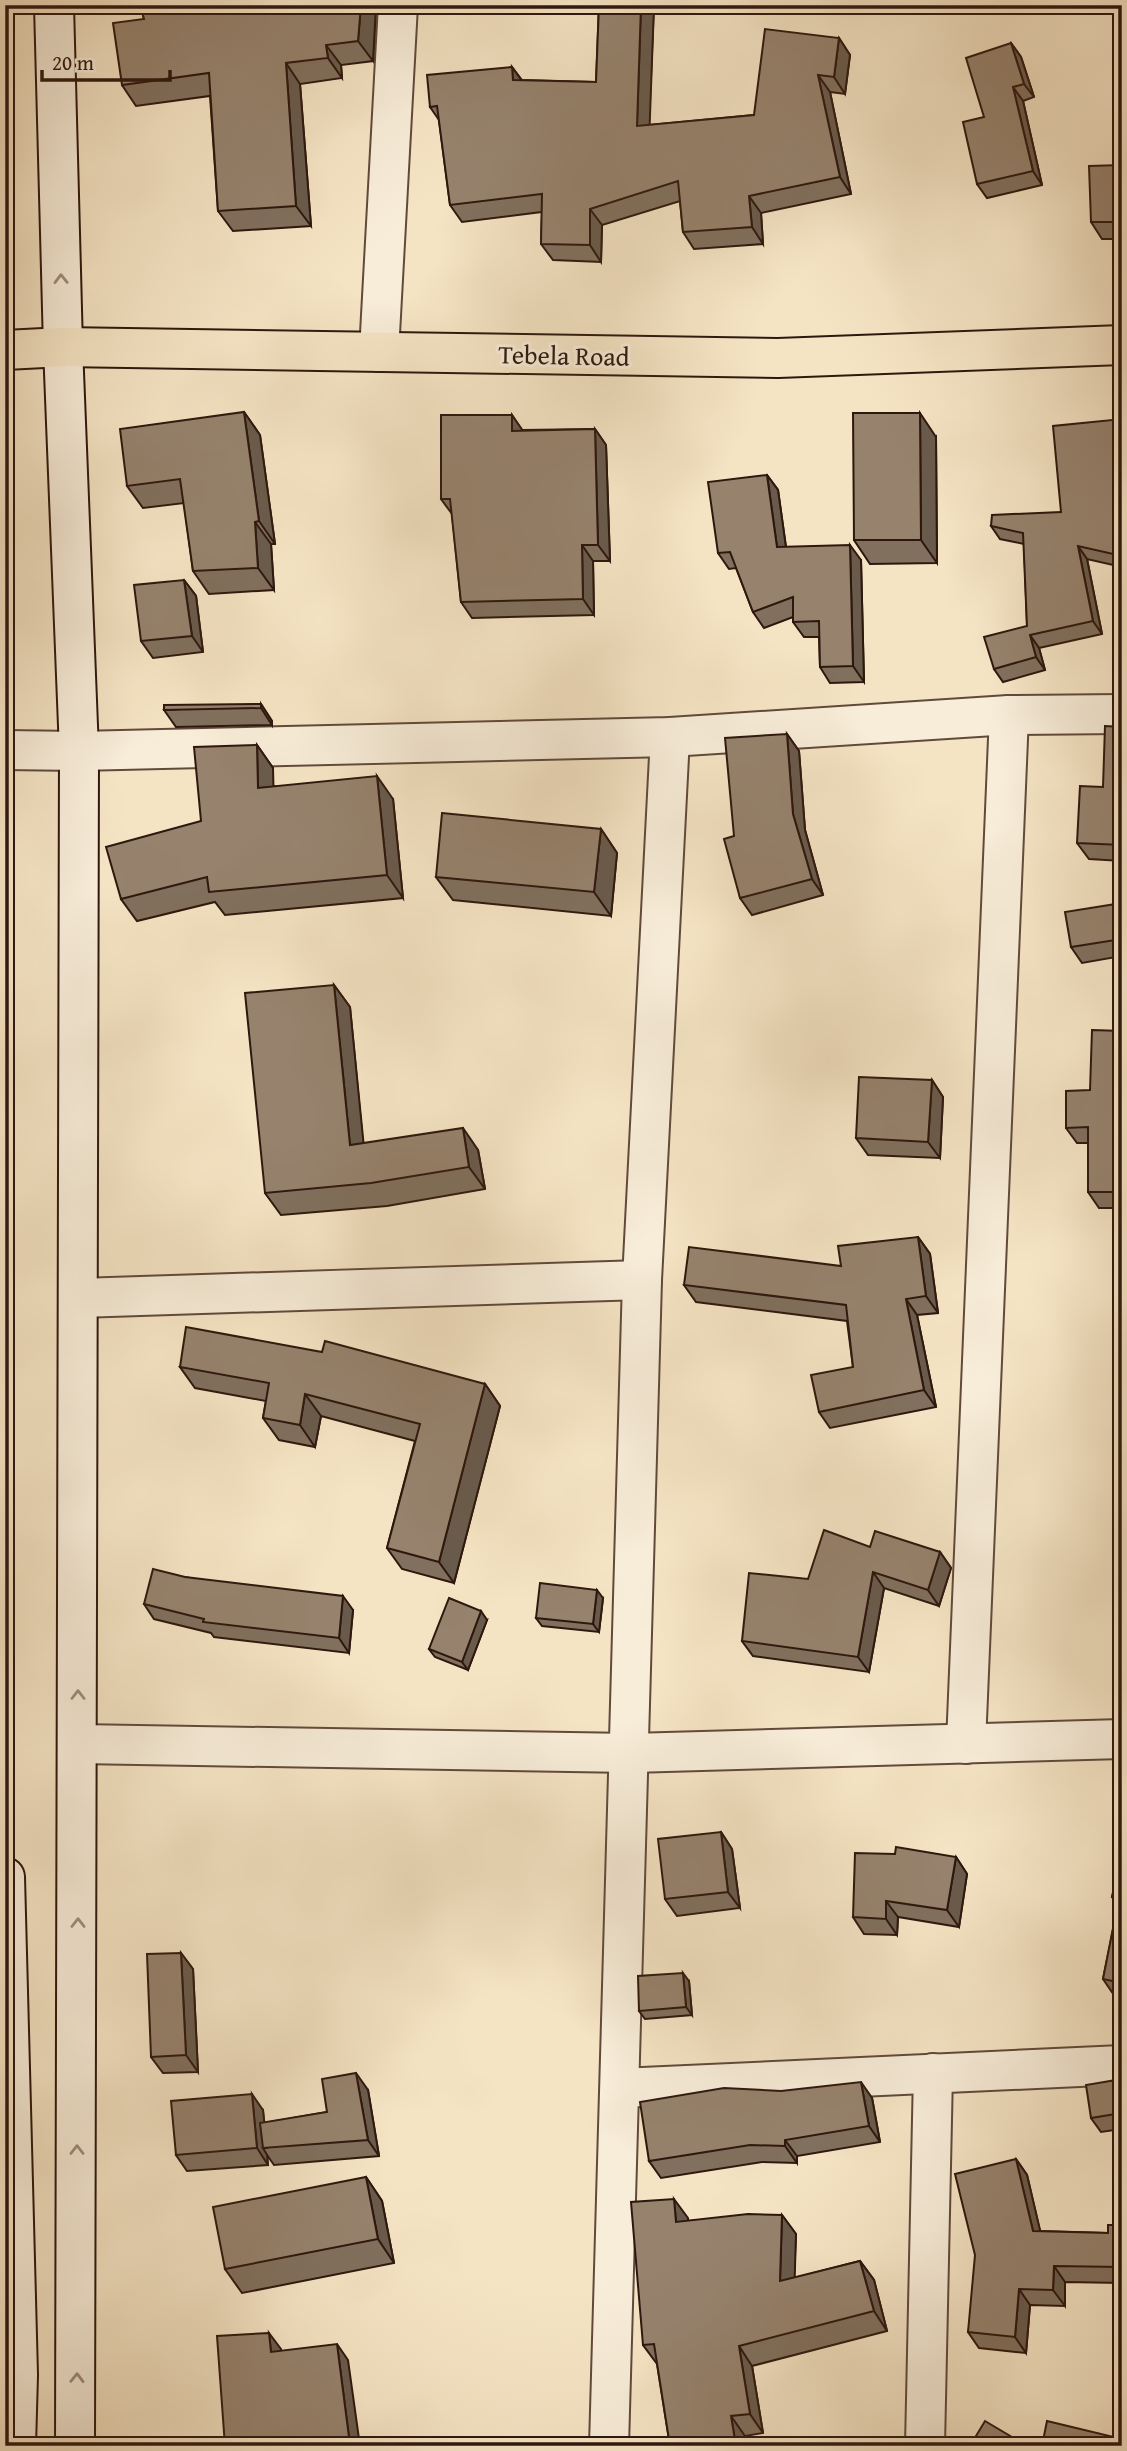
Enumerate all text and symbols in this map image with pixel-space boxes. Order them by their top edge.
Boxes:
scale bar [42,38,170,82]
text: 20 m [52,47,94,78]
one-way arrow [53,273,68,284]
street label: Tebela Road [498,334,630,376]
one-way arrow [70,1689,86,1700]
one-way arrow [70,1917,86,1927]
one-way arrow [70,2144,85,2155]
one-way arrow [69,2372,85,2382]

